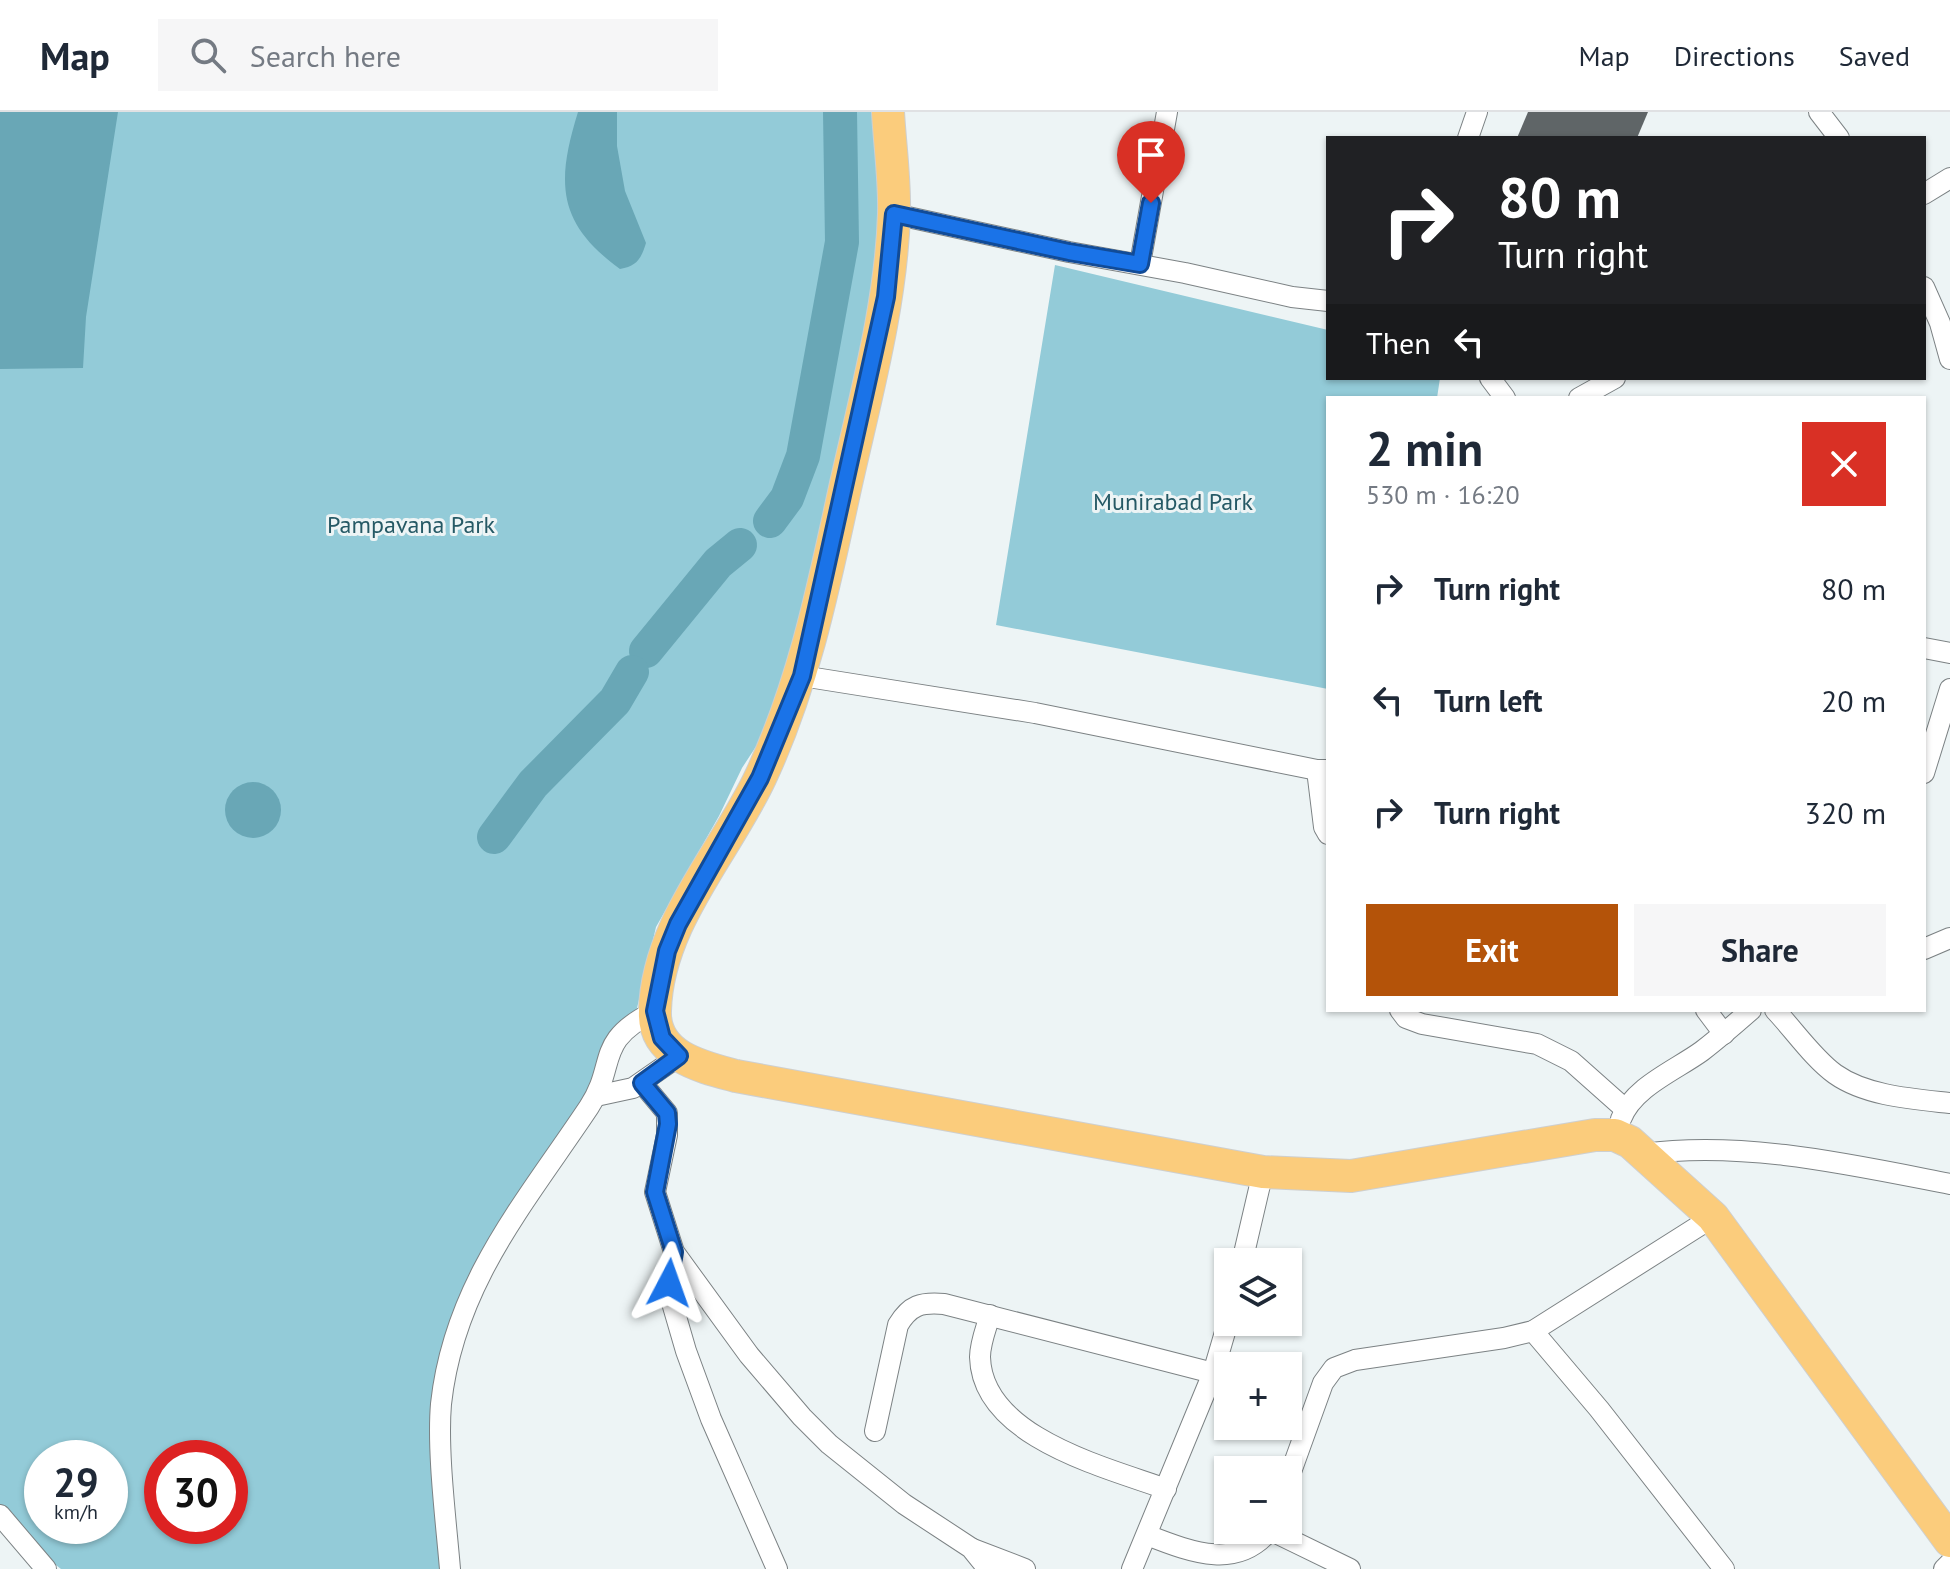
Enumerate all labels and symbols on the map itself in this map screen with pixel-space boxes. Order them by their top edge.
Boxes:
pin [1117,121,1185,203]
park label: Munirabad Park [1093,486,1253,517]
park label: Pampavana Park [327,509,495,540]
position arrow [627,1241,711,1325]
speed limit sign: 30 [144,1440,248,1544]

